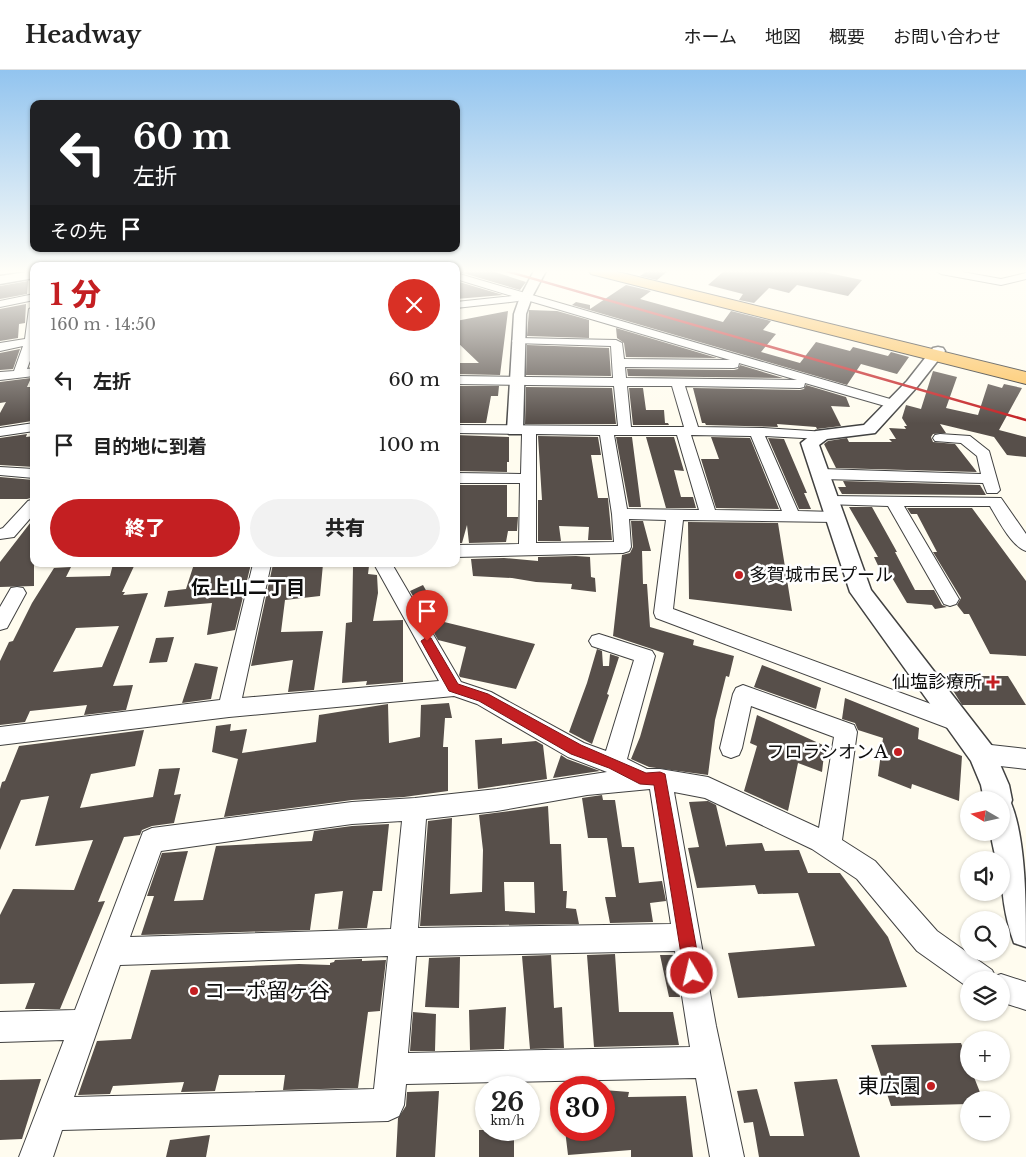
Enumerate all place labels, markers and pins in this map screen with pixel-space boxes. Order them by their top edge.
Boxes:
place label: 多賀城市民プール [749,564,893,586]
marker: 多賀城市民プール [733,569,745,581]
pin [406,590,448,641]
place label: 仙塩診療所 [892,671,982,693]
marker: 仙塩診療所 [986,675,1000,689]
place label: フロラシオンA [766,741,889,763]
marker: フロラシオンA [892,746,904,758]
place label: コーポ留ヶ谷 [204,978,330,1004]
marker: コーポ留ヶ谷 [188,985,200,997]
place label: 東広園 [858,1073,921,1099]
marker: 東広園 [925,1080,937,1092]

